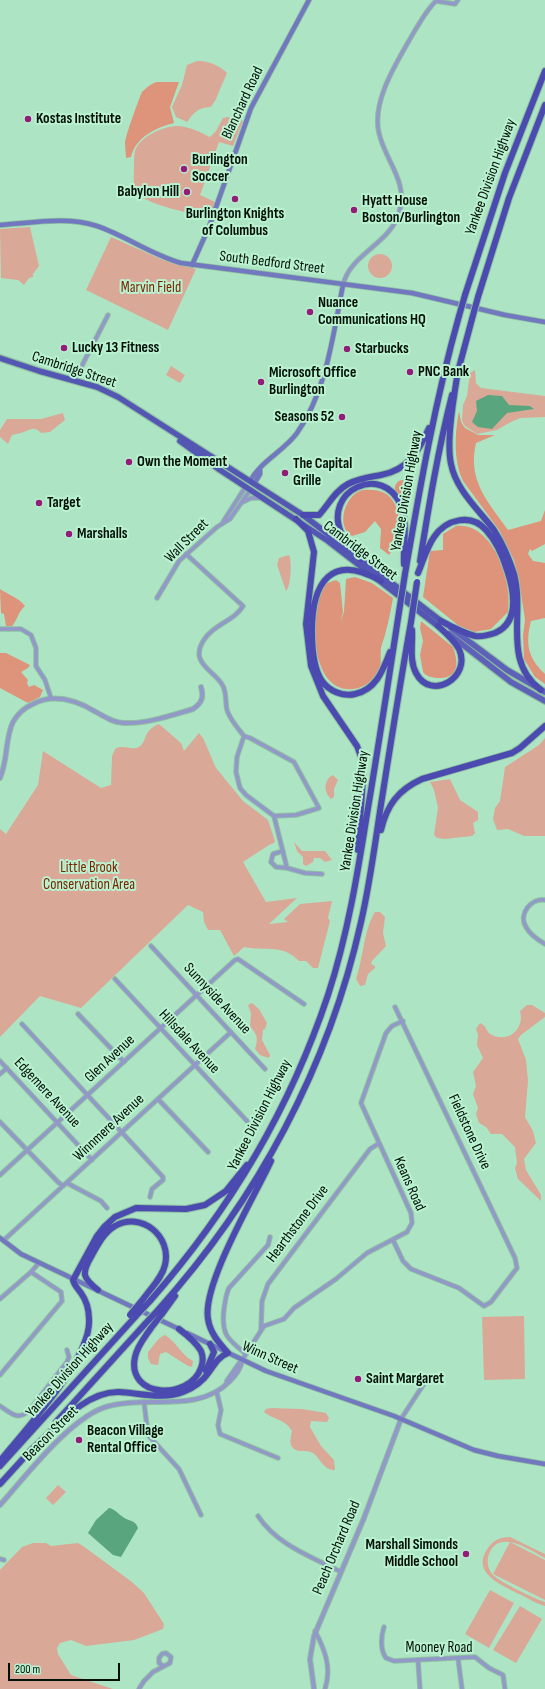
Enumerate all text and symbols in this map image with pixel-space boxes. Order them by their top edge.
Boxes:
street label: Blanchard Road [218,64,268,142]
place label: Kostas Institute [36,110,121,128]
marker: Kostas Institute [23,114,33,124]
street label: Yankee Division Highway [462,117,520,237]
place label: Burlington Soccer [192,151,248,186]
marker: Burlington Soccer [179,164,189,174]
place label: Babylon Hill [117,183,179,201]
marker: Babylon Hill [182,187,192,197]
place label: Hyatt House Boston/Burlington [362,192,460,227]
marker: Burlington Knights of Columbus [230,194,240,204]
place label: Burlington Knights of Columbus [186,205,284,240]
marker: Hyatt House Boston/Burlington [349,205,359,215]
street label: South Bedford Street [218,248,326,278]
park label: Marvin Field [121,279,181,297]
place label: Nuance Communications HQ [318,294,426,329]
marker: Nuance Communications HQ [305,307,315,317]
place label: Lucky 13 Fitness [72,339,159,357]
place label: Starbucks [355,340,409,358]
marker: Lucky 13 Fitness [59,343,69,353]
marker: Starbucks [342,344,352,354]
street label: Cambridge Street [29,348,119,392]
place label: PNC Bank [418,363,469,381]
place label: Microsoft Office Burlington [269,364,356,399]
marker: PNC Bank [405,367,415,377]
marker: Microsoft Office Burlington [256,377,266,387]
place label: Seasons 52 [274,408,334,426]
marker: Seasons 52 [337,412,347,422]
street label: Yankee Division Highway [388,429,426,553]
place label: Own the Moment [137,453,227,471]
place label: The Capital Grille [293,455,352,490]
marker: Own the Moment [124,457,134,467]
marker: The Capital Grille [280,468,290,478]
place label: Target [47,494,81,512]
marker: Target [34,498,44,508]
street label: Wall Street [161,515,213,567]
street label: Cambridge Street [319,517,401,585]
place label: Marshalls [77,525,128,543]
marker: Marshalls [64,529,74,539]
street label: Yankee Division Highway [337,749,373,873]
park label: Little Brook Conservation Area [43,859,135,894]
street label: Sunnyside Avenue [179,960,255,1038]
street label: Hillsdale Avenue [155,1006,223,1078]
street label: Glen Avenue [81,1031,139,1087]
street label: Edgemere Avenue [10,1054,84,1132]
street label: Yankee Division Highway [224,1056,296,1174]
street label: Winnmere Avenue [70,1091,148,1165]
street label: Fieldstone Drive [444,1092,494,1172]
street label: Keans Road [389,1154,429,1214]
street label: Hearthstone Drive [263,1182,333,1266]
street label: Yankee Division Highway [22,1319,118,1421]
street label: Winn Street [239,1338,301,1378]
place label: Saint Margaret [366,1370,444,1388]
marker: Saint Margaret [353,1374,363,1384]
street label: Beacon Street [19,1402,83,1466]
place label: Beacon Village Rental Office [87,1422,164,1457]
marker: Beacon Village Rental Office [74,1435,84,1445]
street label: Peach Orchard Road [309,1498,365,1598]
place label: Marshall Simonds Middle School [366,1536,458,1571]
marker: Marshall Simonds Middle School [461,1549,471,1559]
street label: Mooney Road [406,1639,472,1657]
scale bar [10,1655,122,1681]
text: 200 m [15,1662,40,1677]

